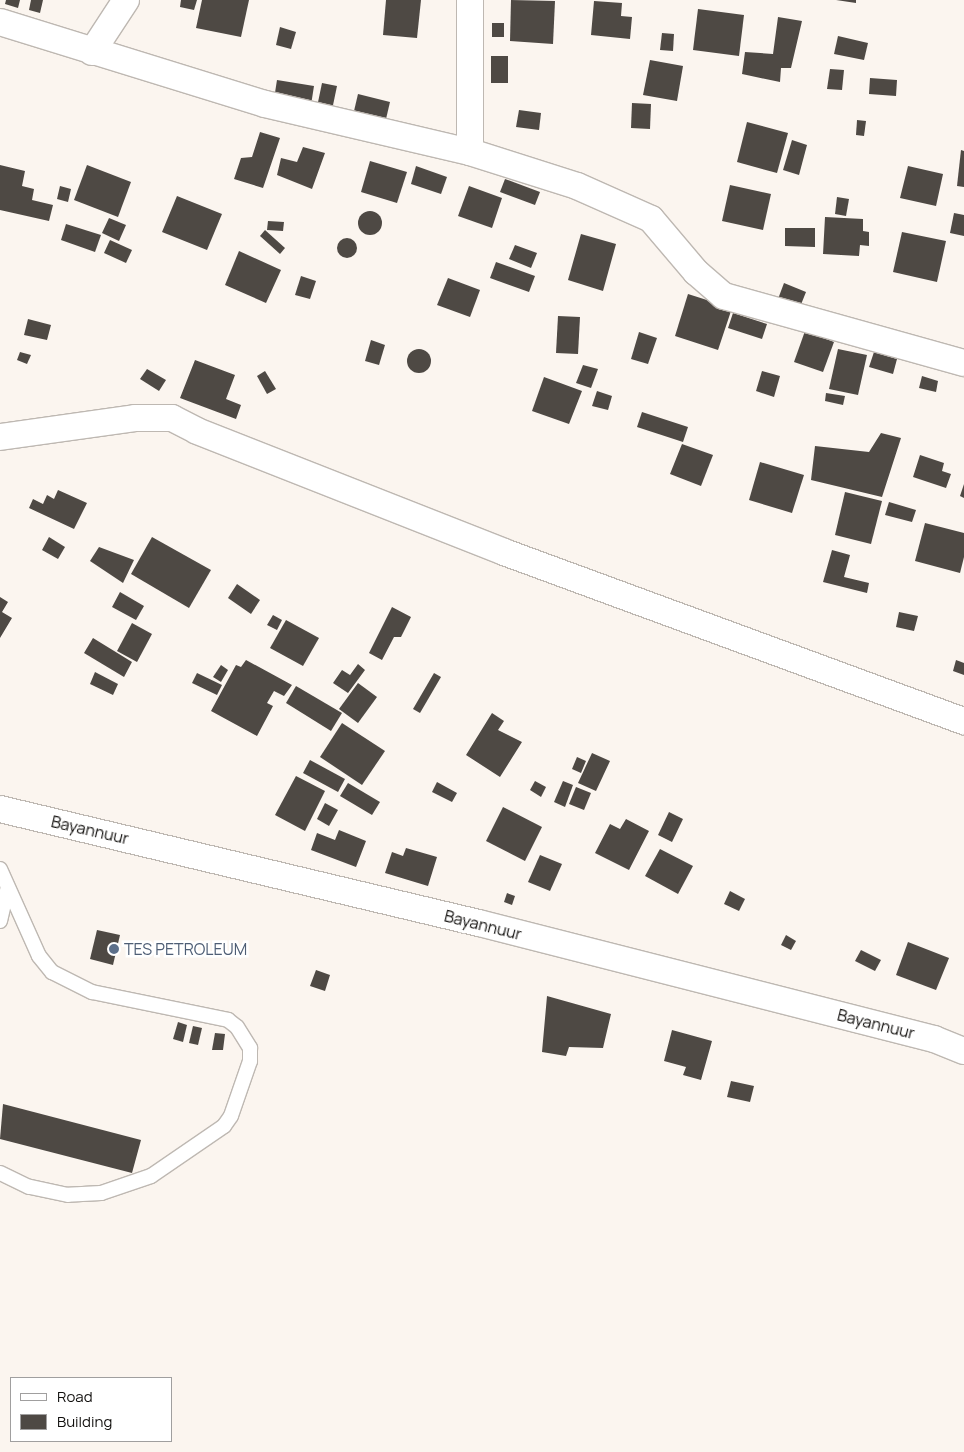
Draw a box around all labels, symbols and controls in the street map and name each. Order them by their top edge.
street label: Bayannuur [49,812,131,848]
street label: Bayannuur [442,906,524,944]
place label: TES PETROLEUM [124,939,247,959]
marker: TES PETROLEUM [108,943,120,955]
street label: Bayannuur [835,1005,917,1043]
legend [10,1377,172,1442]
text: Road [57,1386,93,1407]
text: Building [57,1411,112,1432]

